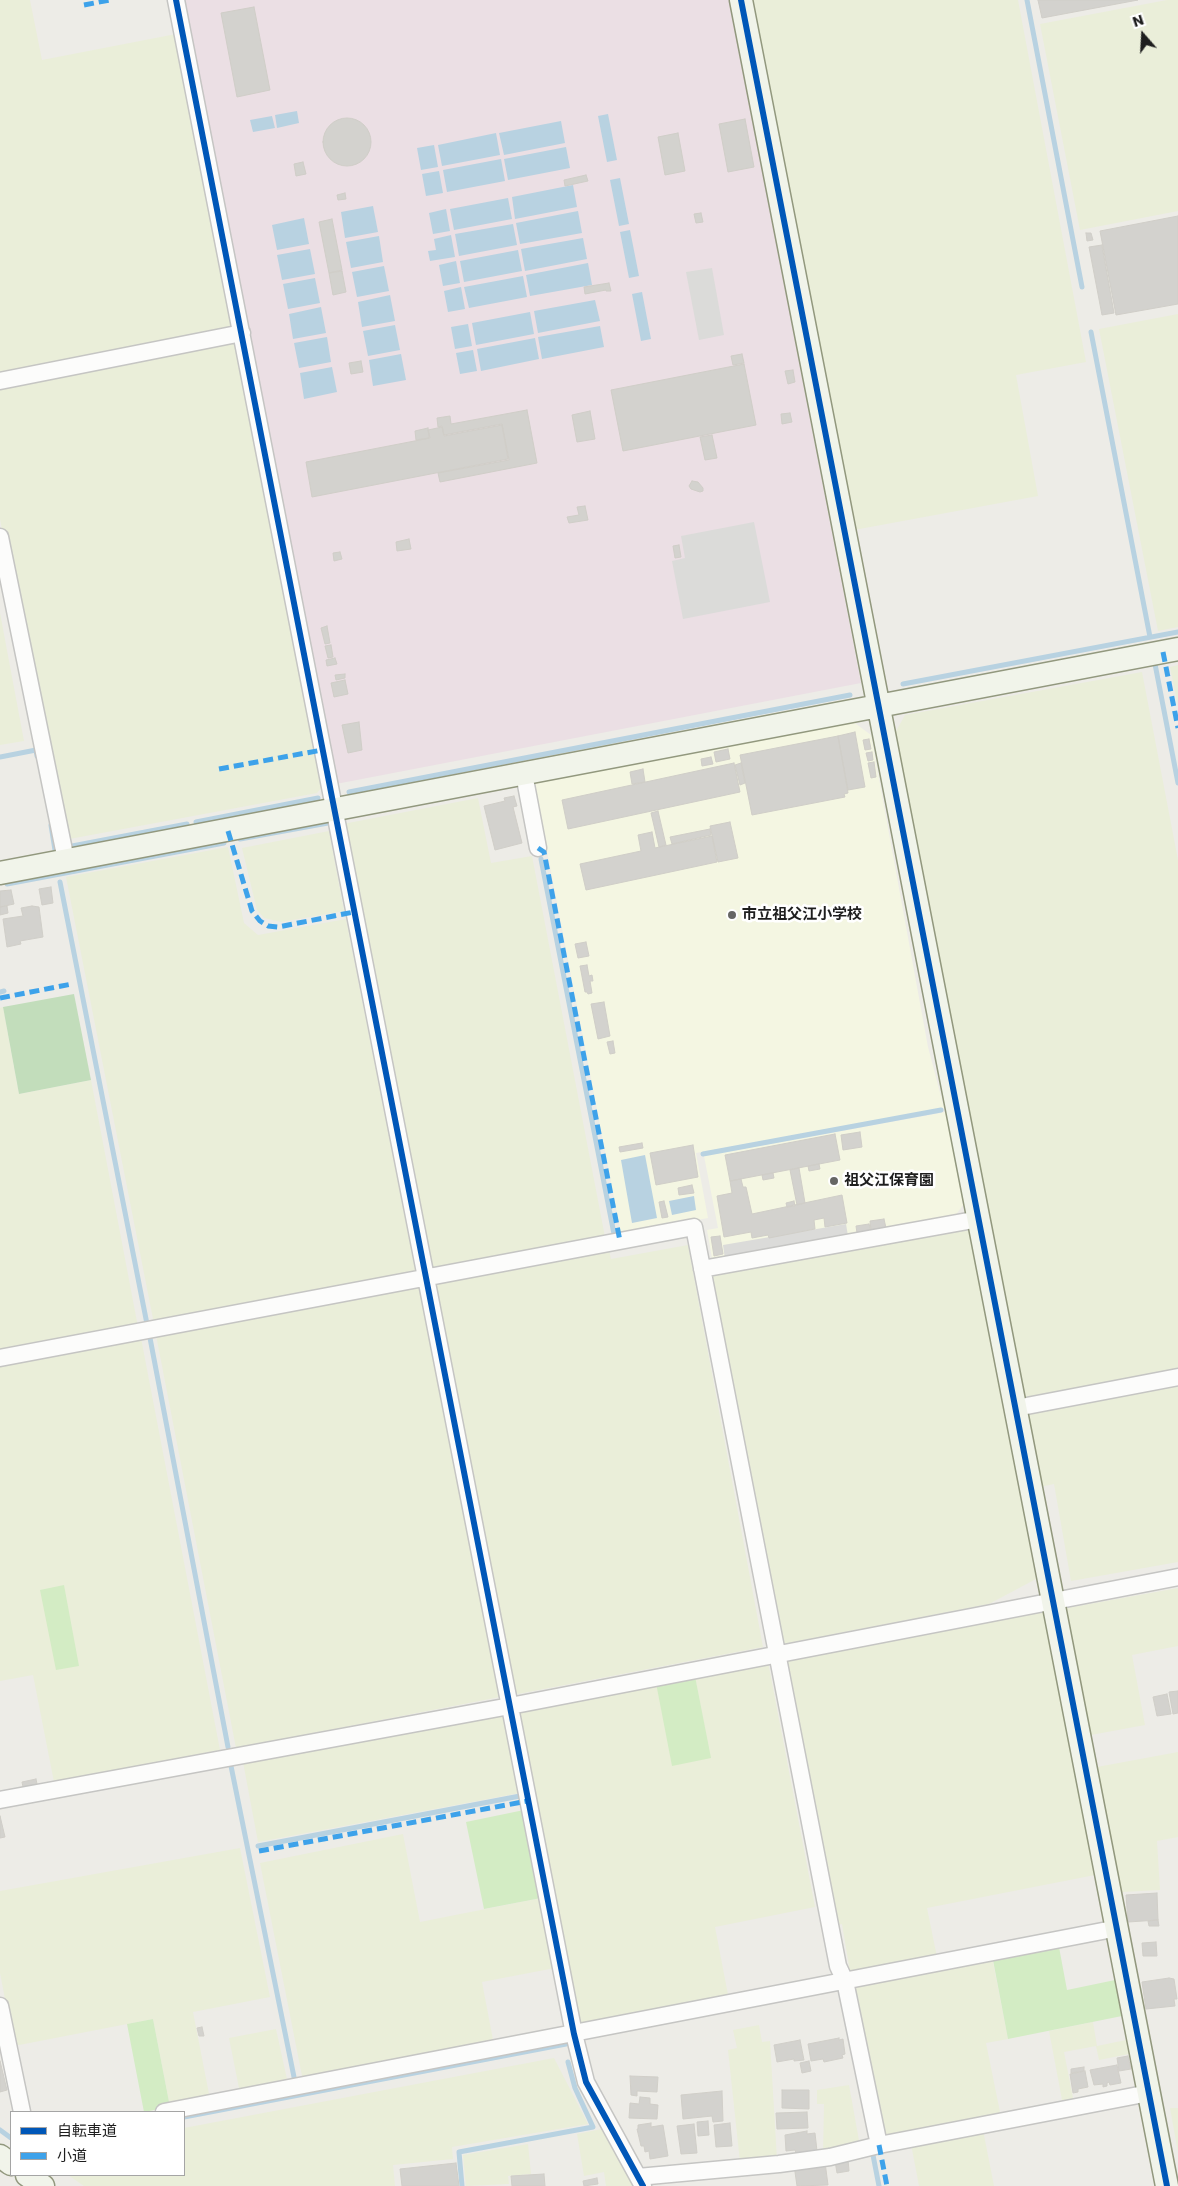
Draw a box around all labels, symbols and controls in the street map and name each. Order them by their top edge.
north arrow [1118,10,1168,60]
text: N [1130,10,1146,32]
place label: 市立祖父江小学校 [742,906,862,924]
marker: 市立祖父江小学校 [726,909,738,921]
place label: 祖父江保育園 [844,1172,934,1190]
marker: 祖父江保育園 [828,1175,840,1187]
legend [10,2111,185,2176]
text: 自転車道 [57,2120,117,2141]
text: 小道 [57,2145,87,2166]

